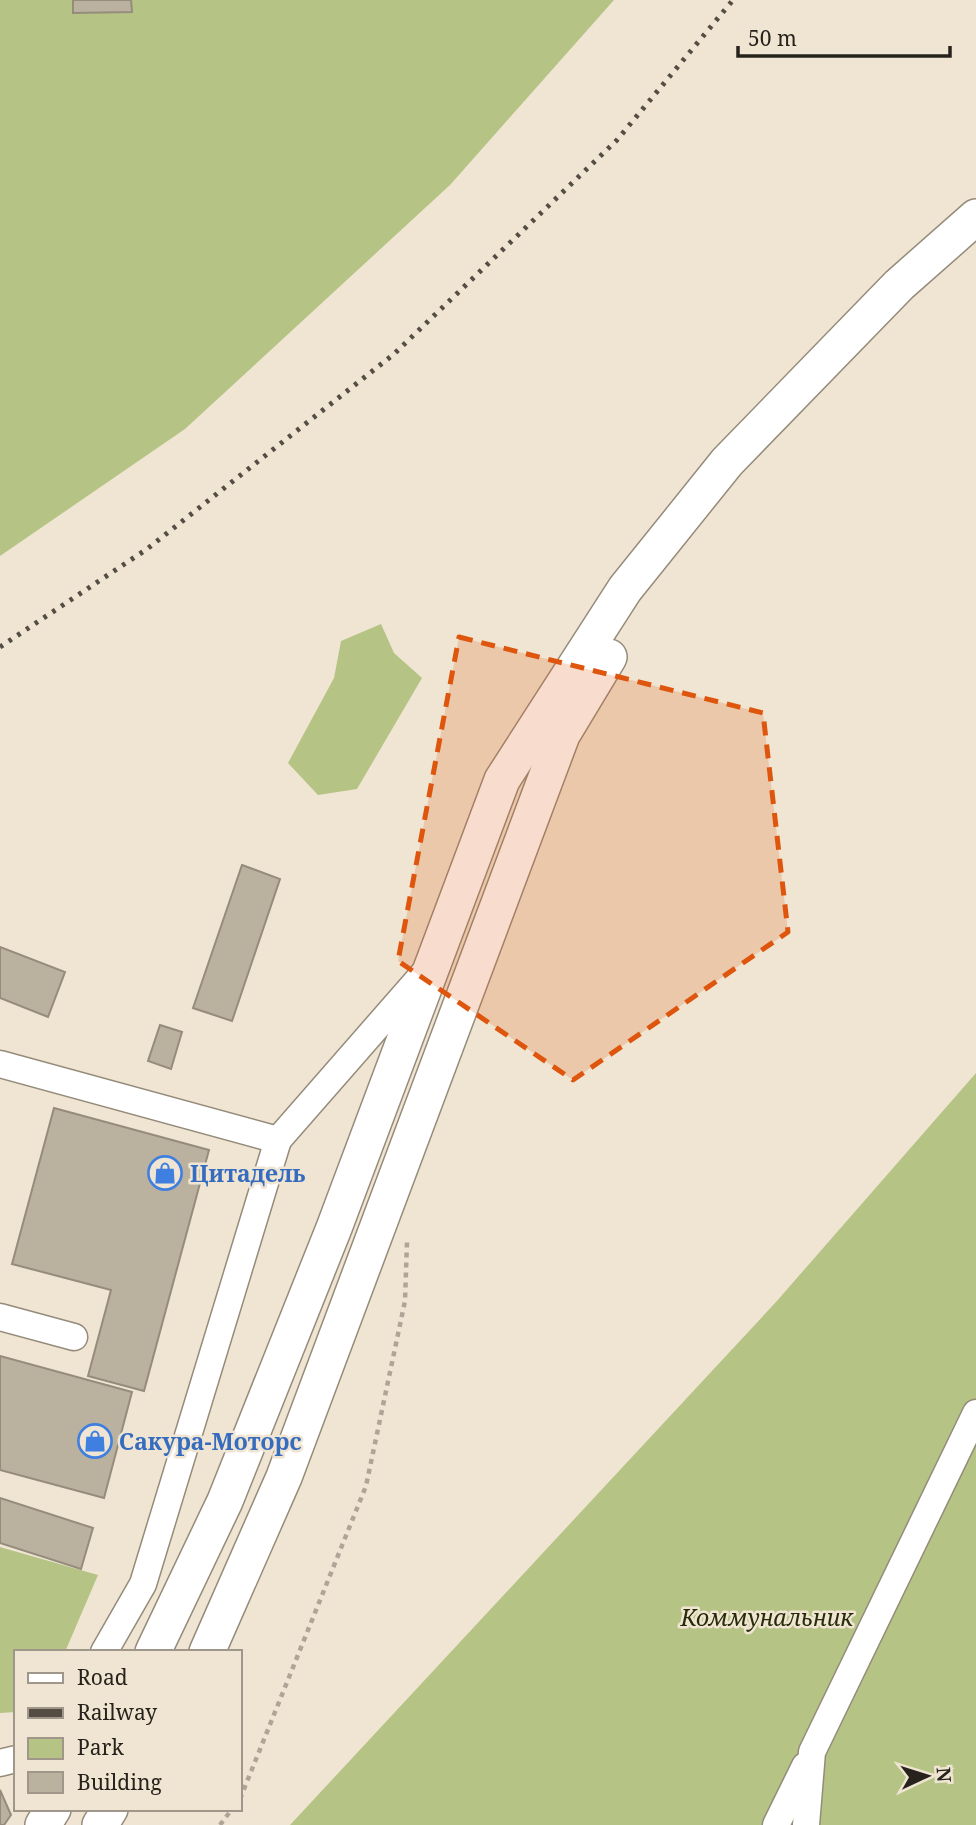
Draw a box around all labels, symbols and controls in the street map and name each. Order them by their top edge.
scale bar [738,14,950,58]
text: 50 m [748,24,797,52]
shop icon: Цитадель [146,1154,184,1192]
place label: Цитадель [190,1157,305,1189]
shop icon: Сакура-Моторс [76,1422,114,1460]
place label: Сакура-Моторс [119,1425,301,1457]
park label: Коммунальник [679,1601,854,1633]
legend [14,1650,242,1811]
text: Road [77,1663,128,1691]
text: Railway [77,1698,157,1726]
text: Park [77,1733,124,1761]
north arrow [892,1741,962,1811]
text: N [930,1766,957,1783]
text: Building [77,1768,162,1796]

